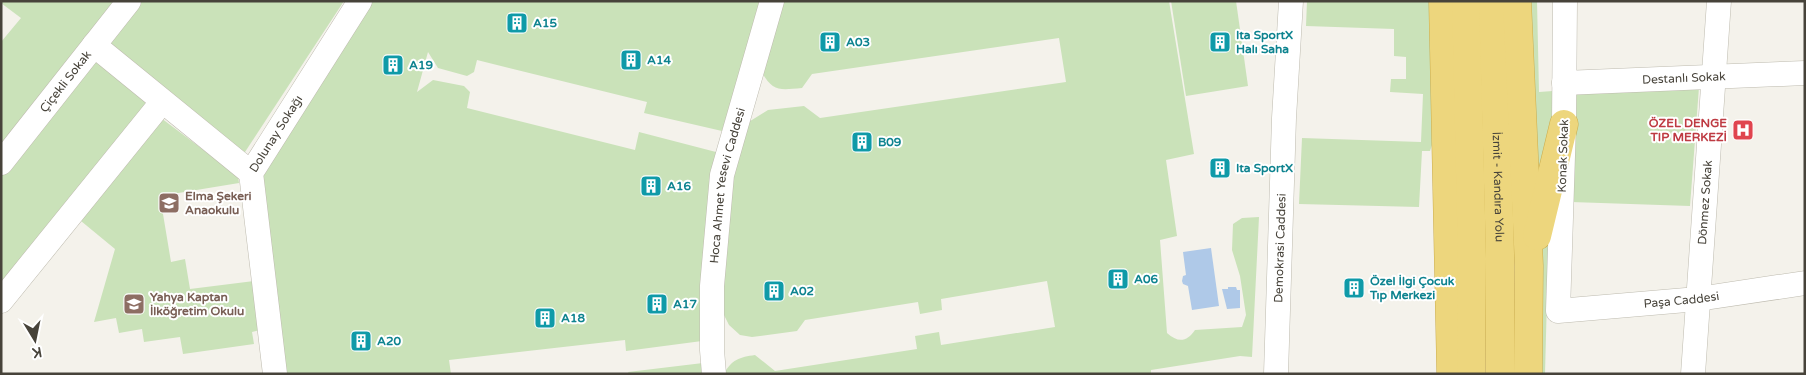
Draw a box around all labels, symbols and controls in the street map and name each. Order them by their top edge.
building icon: A15 [505,11,529,35]
place label: A15 [533,16,557,30]
place label: Ita SportX Halı Saha [1236,28,1293,56]
building icon: A03 [818,30,842,54]
building icon: Ita SportX Halı Saha [1208,30,1232,54]
place label: A03 [846,35,870,49]
street label: Çiçekli Sokak [37,47,94,115]
building icon: A14 [619,48,643,72]
building icon: A19 [381,53,405,77]
place label: A14 [647,53,671,67]
place label: A19 [409,58,433,72]
street label: Destanlı Sokak [1642,69,1726,87]
street label: Dolunay Sokağı [246,93,305,175]
street label: Hoca Ahmet Yesevi Caddesi [707,106,748,264]
place label: ÖZEL DENGE TIP MERKEZİ [1649,116,1727,144]
hospital icon: ÖZEL DENGE TIP MERKEZİ [1731,118,1755,142]
street label: Konak Sokak [1555,119,1571,193]
building icon: B09 [850,130,874,154]
street label: İzmit - Kandıra Yolu [1490,131,1507,242]
place label: B09 [878,135,902,149]
building icon: Ita SportX [1208,156,1232,180]
street label: Dönmez Sokak [1695,159,1715,245]
place label: Ita SportX [1236,161,1293,176]
building icon: A16 [639,174,663,198]
place label: A16 [667,179,691,193]
place label: Elma Şekeri Anaokulu [185,189,252,217]
school or university icon: Elma Şekeri Anaokulu [157,191,181,215]
street label: Demokrasi Caddesi [1271,193,1289,303]
building icon: A06 [1106,267,1130,291]
place label: A06 [1134,272,1158,286]
place label: Özel İlgi Çocuk Tıp Merkezi [1369,274,1455,303]
building icon: Özel İlgi Çocuk Tıp Merkezi [1342,276,1366,300]
building icon: A02 [762,279,786,303]
place label: A02 [790,284,814,298]
street label: Paşa Caddesi [1643,289,1720,311]
place label: Yahya Kaptan İlköğretim Okulu [150,290,244,319]
school or university icon: Yahya Kaptan İlköğretim Okulu [122,292,146,316]
building icon: A17 [645,292,669,316]
place label: A17 [673,297,697,311]
building icon: A18 [533,306,557,330]
place label: A18 [561,311,585,325]
north arrow [10,315,60,365]
building icon: A20 [349,329,373,353]
place label: A20 [377,334,401,348]
text: K [30,343,43,362]

